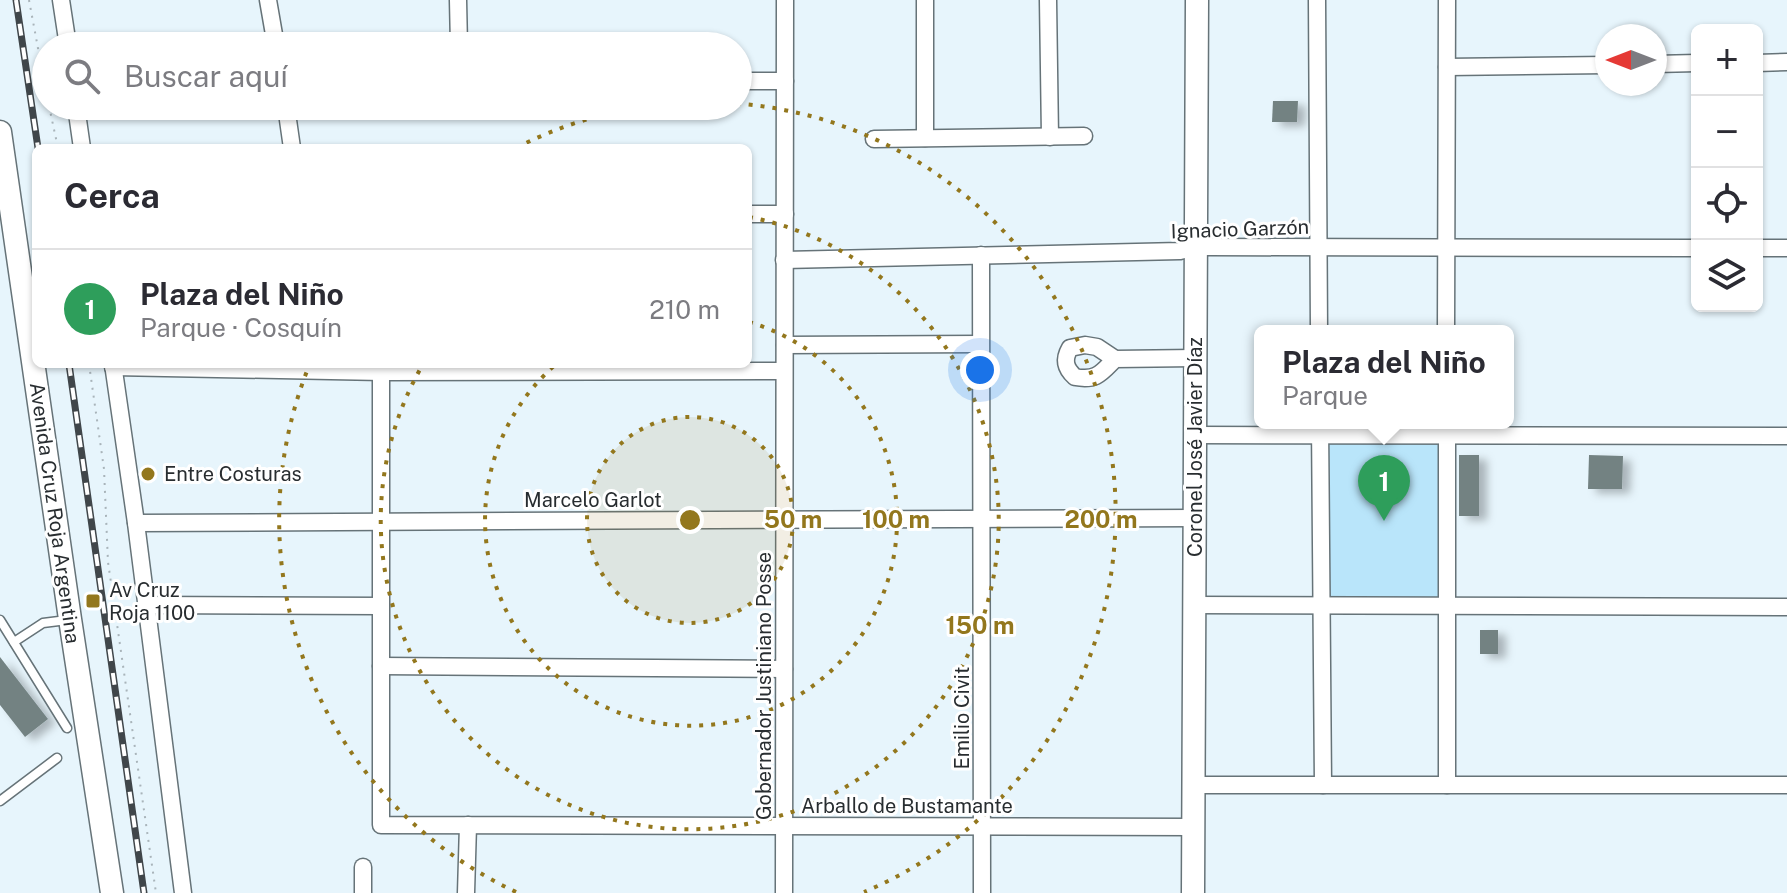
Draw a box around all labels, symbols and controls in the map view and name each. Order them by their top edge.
north arrow [1595,24,1667,96]
map controls [1691,24,1763,312]
button: + [1691,24,1763,96]
search box [32,32,752,120]
icon: search [60,54,104,98]
text: Buscar aquí [124,58,288,94]
button: − [1691,96,1763,168]
button: locate [1691,168,1763,240]
text: Cerca [64,176,160,216]
street label: Ignacio Garzón [1170,215,1310,243]
button: layers [1691,240,1763,312]
text: Plaza del Niño [140,276,344,312]
text: 1 [84,294,96,325]
text: 210 m [649,294,720,325]
text: Parque · Cosquín [140,312,342,343]
popup [1254,325,1514,429]
street label: Coronel José Javier Díaz [1183,337,1207,557]
text: Plaza del Niño [1282,344,1486,380]
your location [960,350,1000,390]
text: Parque [1282,380,1368,411]
street label: Avenida Cruz Roja Argentina [25,381,85,645]
pin: 1 [1358,455,1410,521]
place label: Entre Costuras [164,462,302,486]
marker: Entre Costuras [139,465,157,483]
street label: Marcelo Garlot [524,488,662,512]
text: 50 m [764,505,822,533]
text: 100 m [862,505,930,533]
text: 200 m [1064,505,1138,533]
centre of rings [676,506,704,534]
street label: Gobernador Justiniano Posse [752,552,776,820]
place label: Av Cruz Roja 1100 [109,578,195,625]
marker: Av Cruz Roja 1100 [84,592,102,610]
text: 150 m [946,611,1014,639]
street label: Emilio Civit [950,666,974,770]
street label: Arballo de Bustamante [801,794,1013,818]

